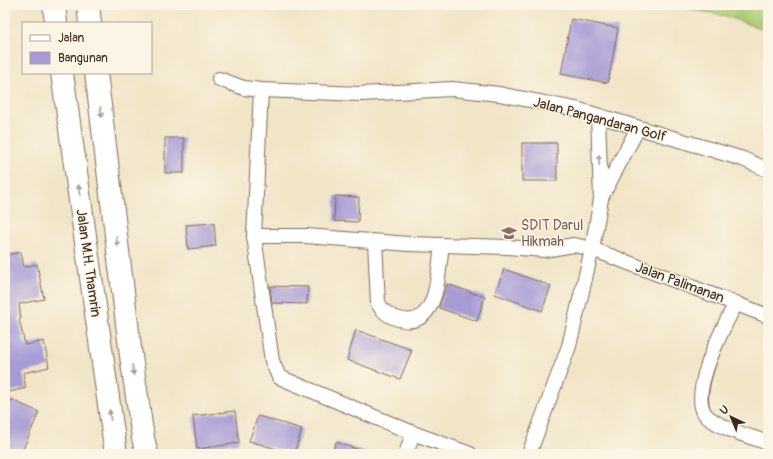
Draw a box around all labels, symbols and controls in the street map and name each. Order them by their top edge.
legend [22,22,152,74]
text: Jalan [58,31,84,46]
text: Bangunan [58,51,108,66]
street label: Jalan Pangandaran Golf [531,94,669,146]
one-way arrow [98,106,104,118]
one-way arrow [596,153,602,166]
one-way arrow [76,184,82,196]
street label: Jalan M.H. Thamrin [73,208,105,318]
place label: SDIT Darul Hikmah [521,217,583,250]
school or university icon: SDIT Darul Hikmah [500,224,518,242]
one-way arrow [114,235,120,247]
street label: Jalan Palimanan [633,259,727,306]
one-way arrow [130,364,136,376]
north arrow [711,397,751,437]
text: U [717,403,732,417]
one-way arrow [107,409,114,421]

